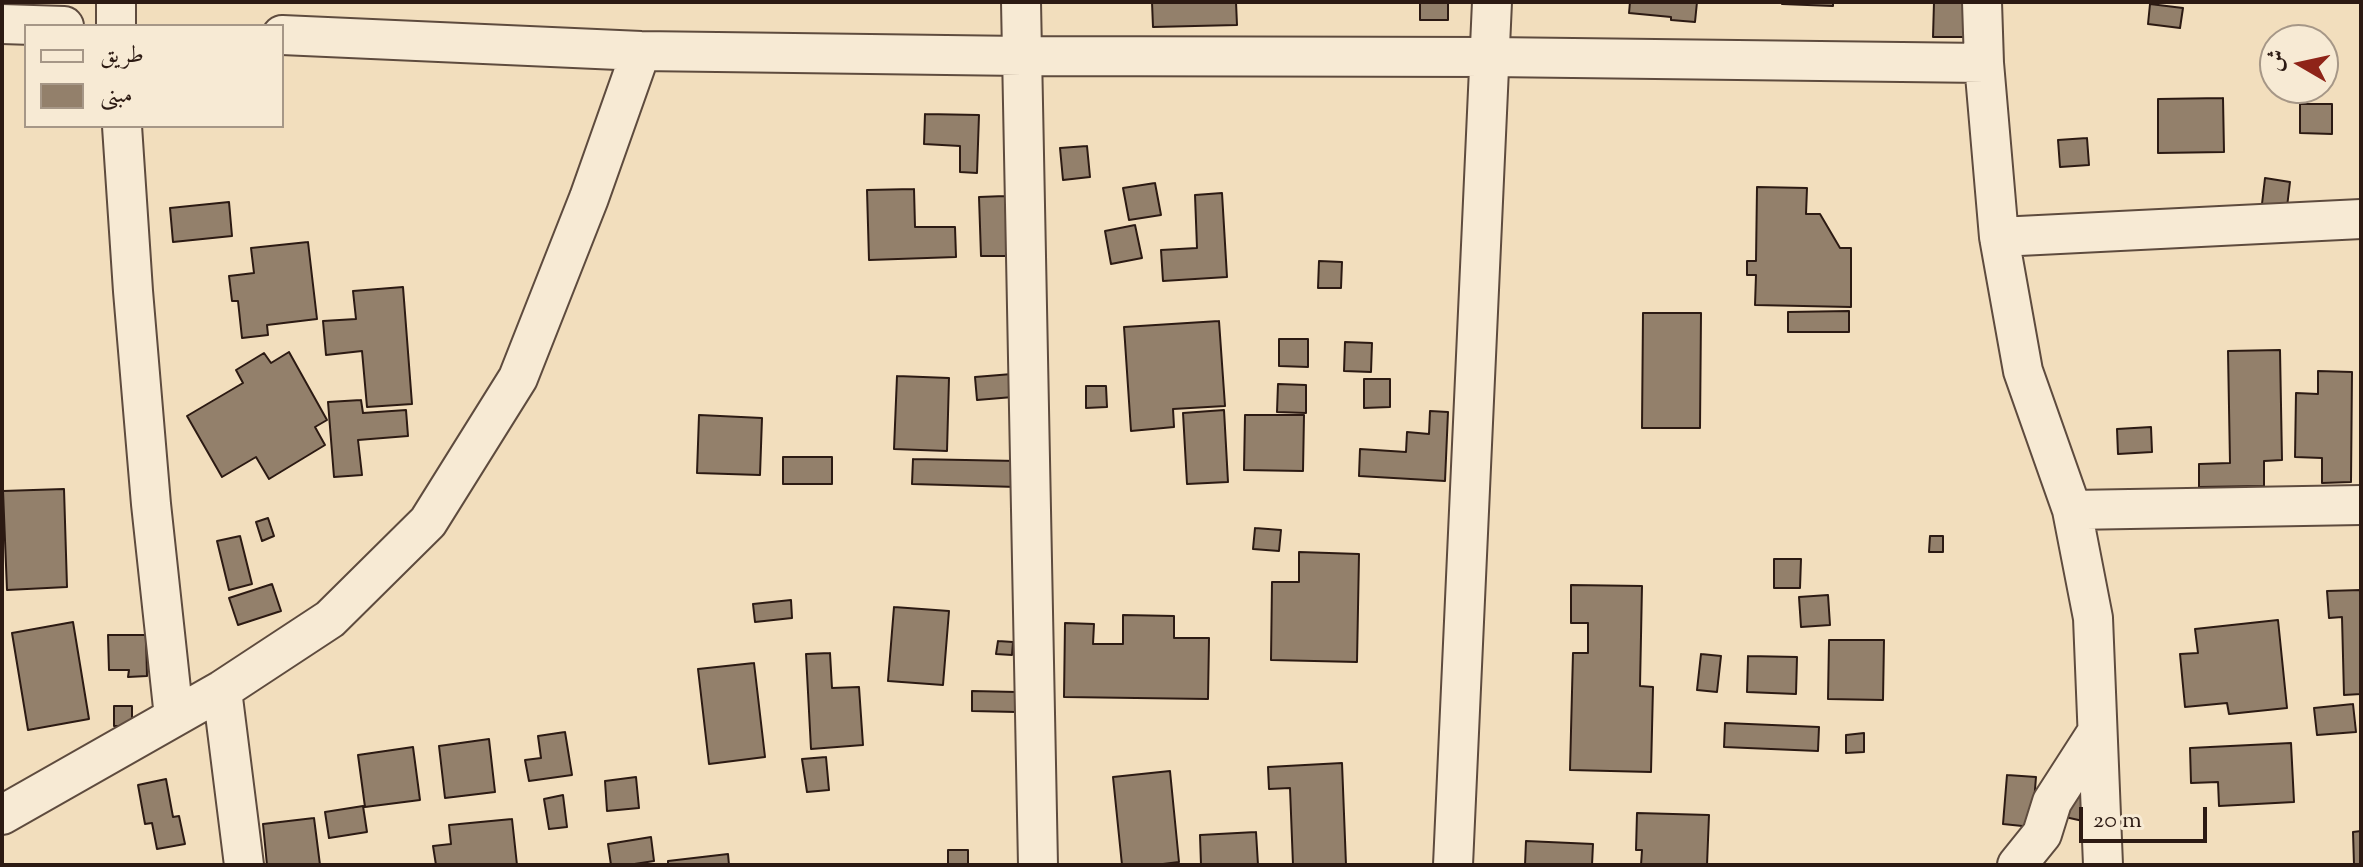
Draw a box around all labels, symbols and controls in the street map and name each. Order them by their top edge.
legend [24,24,284,128]
north arrow [2259,24,2339,104]
text: طريق [100,39,144,73]
text: ش [2260,47,2295,74]
text: مبنى [100,79,133,113]
scale bar [2083,791,2211,841]
text: 20 m [2093,804,2142,838]

